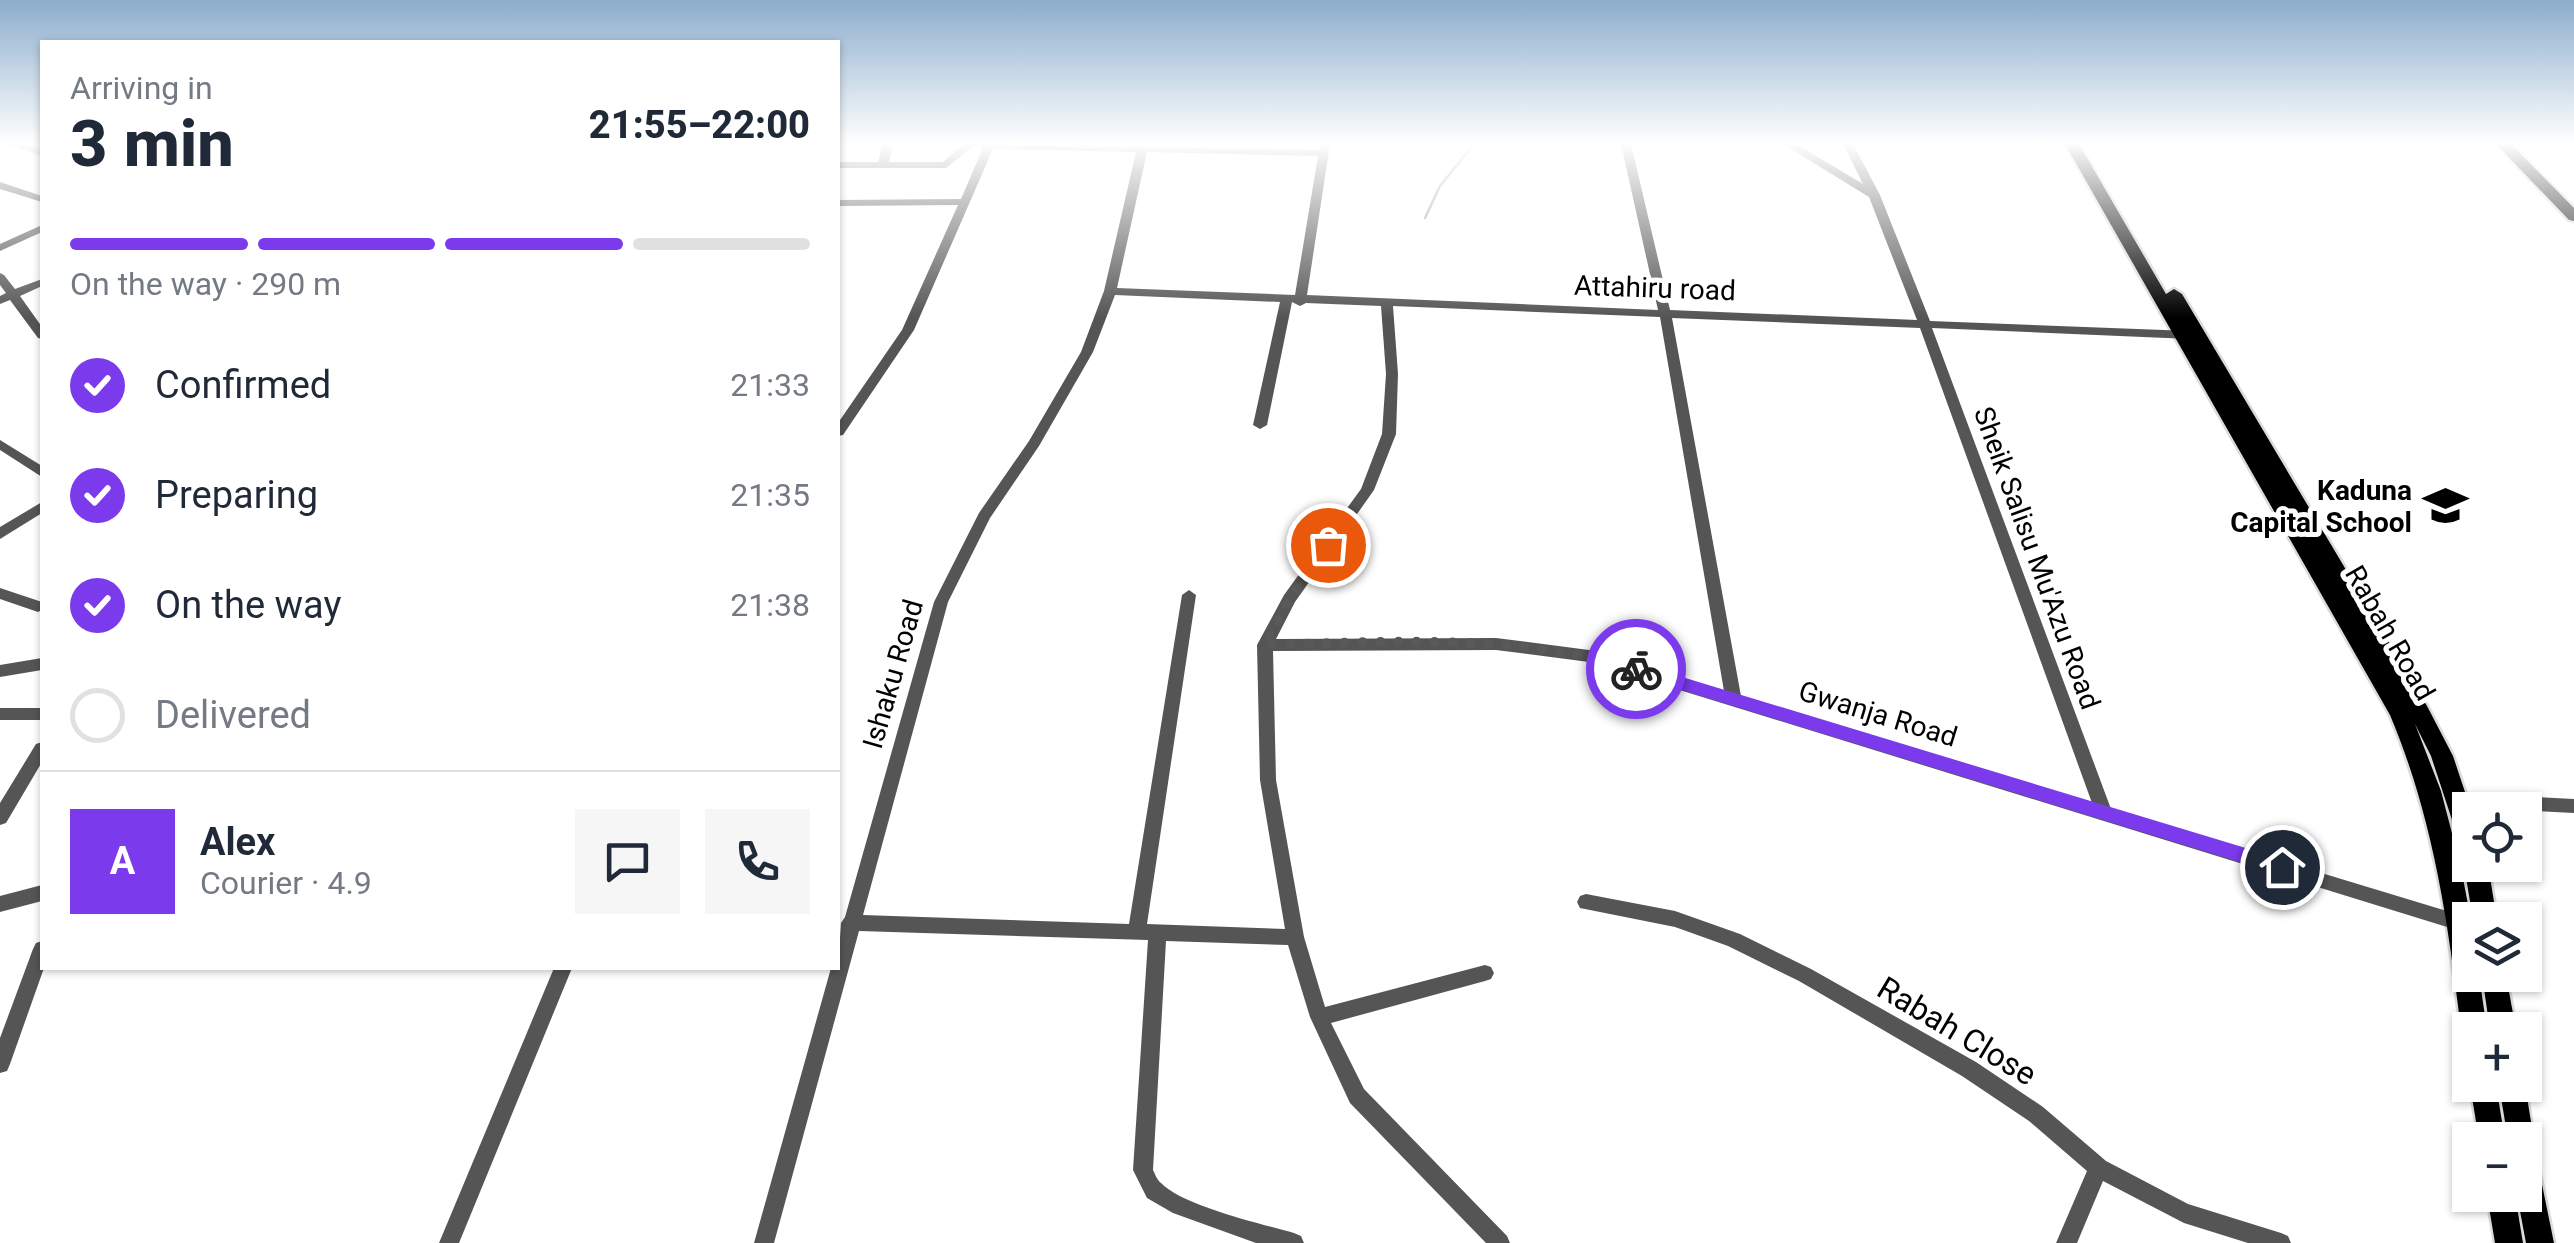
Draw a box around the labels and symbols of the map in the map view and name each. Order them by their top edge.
street label: Attahiru road [1574,269,1736,307]
street label: Sheik Salisu Mu'Azu Road [1967,402,2107,714]
place label: Kaduna Capital School [2230,474,2412,539]
school or university icon: Kaduna Capital School [2421,482,2469,530]
pin [1286,503,1371,588]
street label: Rabah Road [2338,560,2442,706]
street label: Ishaku Road [856,596,930,752]
courier [1586,619,1686,719]
street label: Gwanja Road [1795,674,1961,754]
pin [2240,825,2325,910]
street label: Rabah Close [1871,969,2043,1093]

